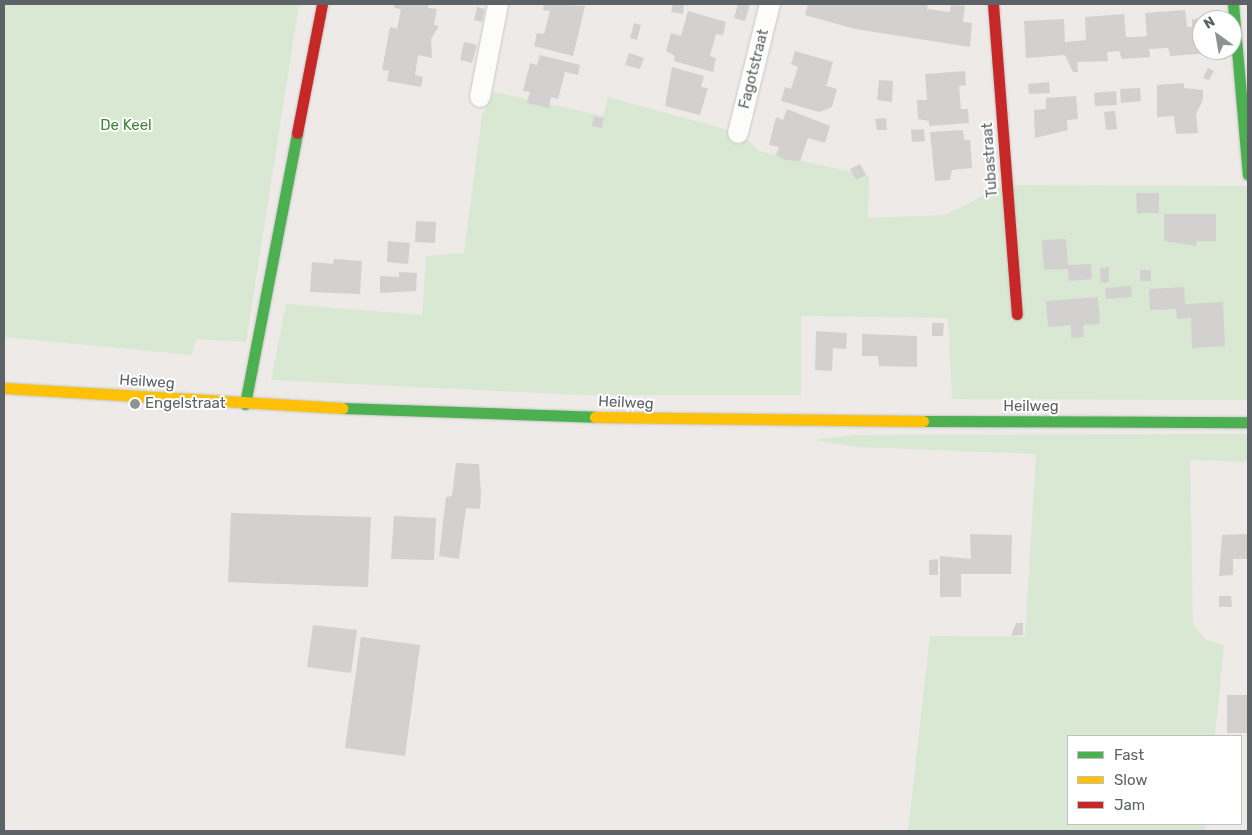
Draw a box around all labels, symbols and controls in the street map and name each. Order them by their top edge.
north arrow [1192,10,1242,60]
text: N [1201,13,1218,33]
street label: Fagotstraat [735,27,773,111]
park label: De Keel [100,117,152,135]
street label: Tubastraat [978,122,1002,198]
street label: Heilweg [119,371,175,393]
street label: Heilweg [598,393,654,413]
place label: Engelstraat [145,395,226,413]
marker: Engelstraat [129,398,141,410]
street label: Heilweg [1003,398,1059,416]
legend [1067,735,1242,825]
text: Fast [1114,746,1144,764]
text: Slow [1114,771,1147,789]
text: Jam [1114,796,1145,814]

